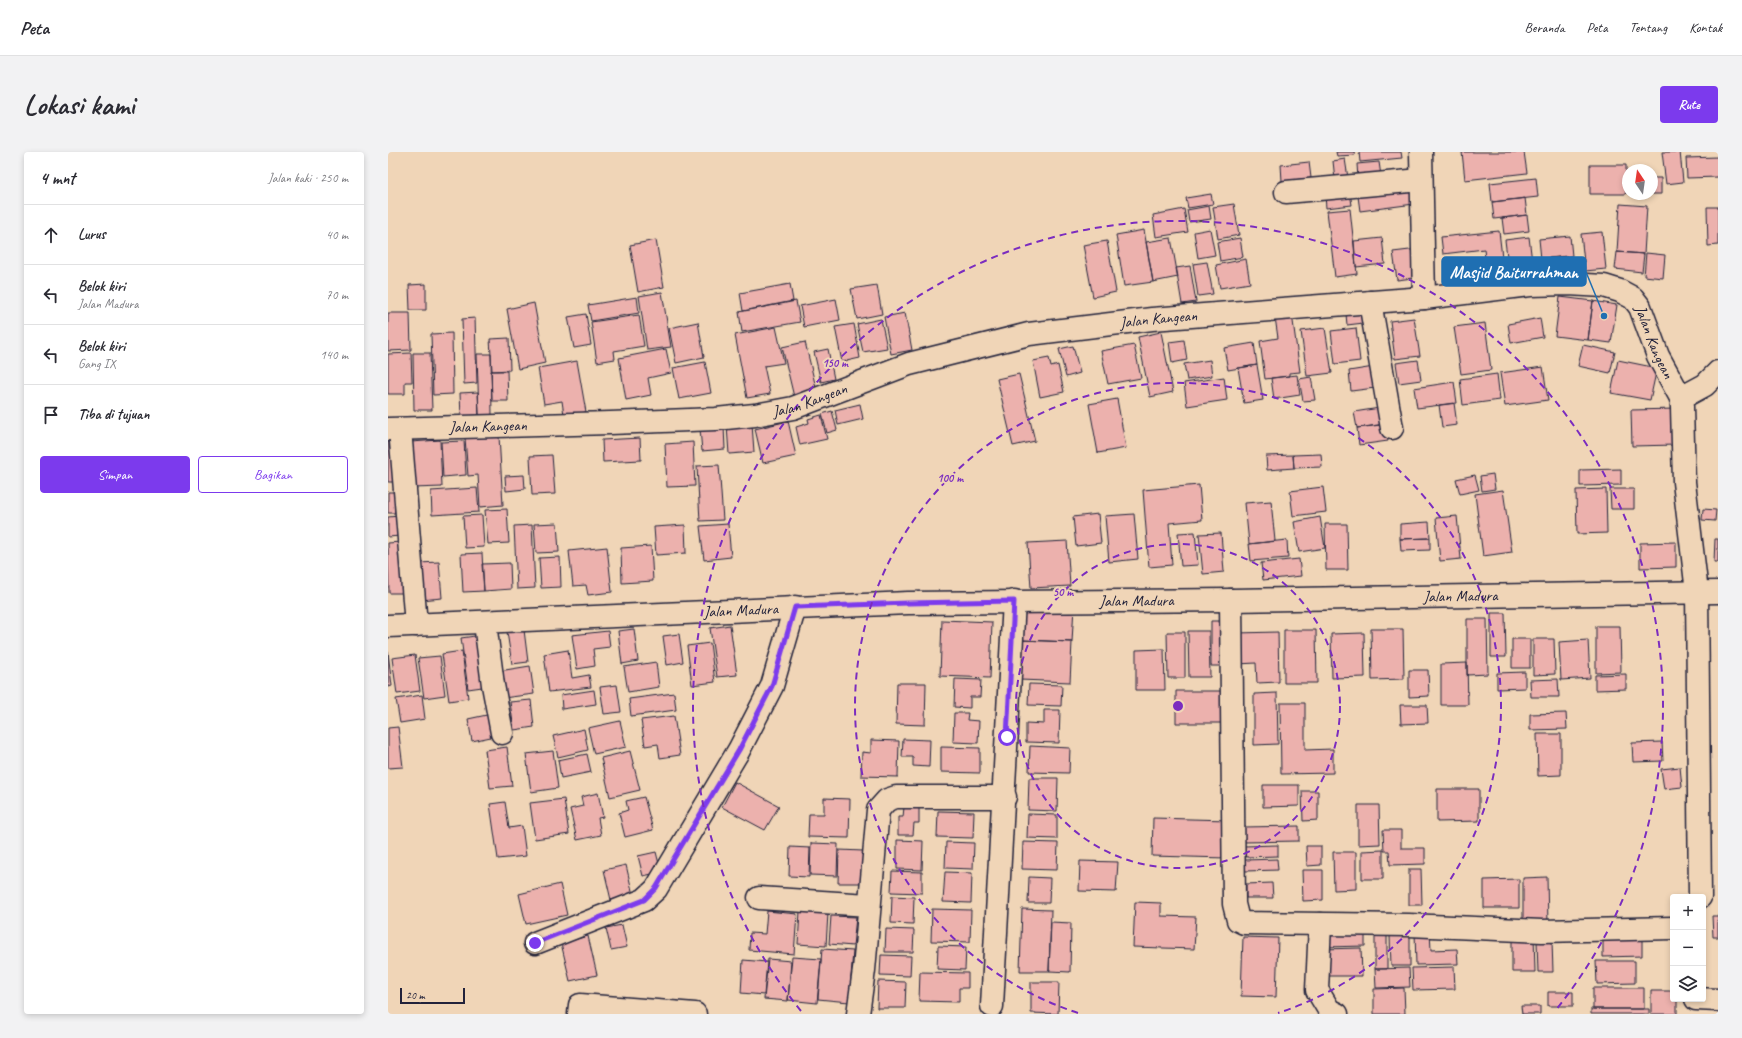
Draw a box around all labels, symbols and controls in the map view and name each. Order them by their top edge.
text: Peta [20,16,49,40]
text: Beranda [1525,19,1565,36]
text: Peta [1587,19,1608,36]
text: Tentang [1630,19,1667,36]
text: Kontak [1689,19,1722,36]
button: Rute [1660,86,1718,123]
text: Lokasi kami [24,87,134,122]
north arrow [1622,164,1658,200]
text: 4 mnt [40,168,75,189]
text: Jalan kaki · 250 m [268,170,348,186]
icon: ahead [40,224,62,246]
text: Lurus [78,225,106,244]
text: 40 m [326,227,348,243]
callout: Masjid Baiturrahman [1442,257,1586,286]
text: Masjid Baiturrahman [1450,262,1579,283]
text: Belok kiri [78,277,125,296]
icon: left [40,284,62,306]
text: 70 m [326,287,348,303]
text: Jalan Madura [78,296,138,312]
street label: Jalan Kangean [1630,302,1679,383]
street label: Jalan Kangean [1118,305,1199,333]
text: Belok kiri [78,337,125,356]
icon: left [40,344,62,366]
text: 140 m [320,347,348,363]
text: 150 m [822,355,849,371]
text: Gang IX [78,356,116,372]
street label: Jalan Kangean [770,378,850,422]
icon: arrive [40,404,62,426]
text: Tiba di tujuan [78,405,149,424]
street label: Jalan Kangean [448,415,528,437]
button: Simpan [40,456,190,493]
button: Bagikan [198,456,348,493]
text: 100 m [937,470,964,486]
text: 50 m [1053,584,1074,600]
street label: Jalan Madura [1422,586,1499,607]
street label: Jalan Madura [1098,591,1175,611]
street label: Jalan Madura [702,599,780,622]
centre of rings [1171,699,1185,713]
route start [998,728,1016,746]
map controls [1670,894,1706,1002]
button: + [1670,894,1706,930]
button: − [1670,930,1706,966]
route end [526,934,544,952]
button: layers [1670,966,1706,1002]
scale bar [400,986,465,1005]
text: 20 m [406,988,425,1002]

